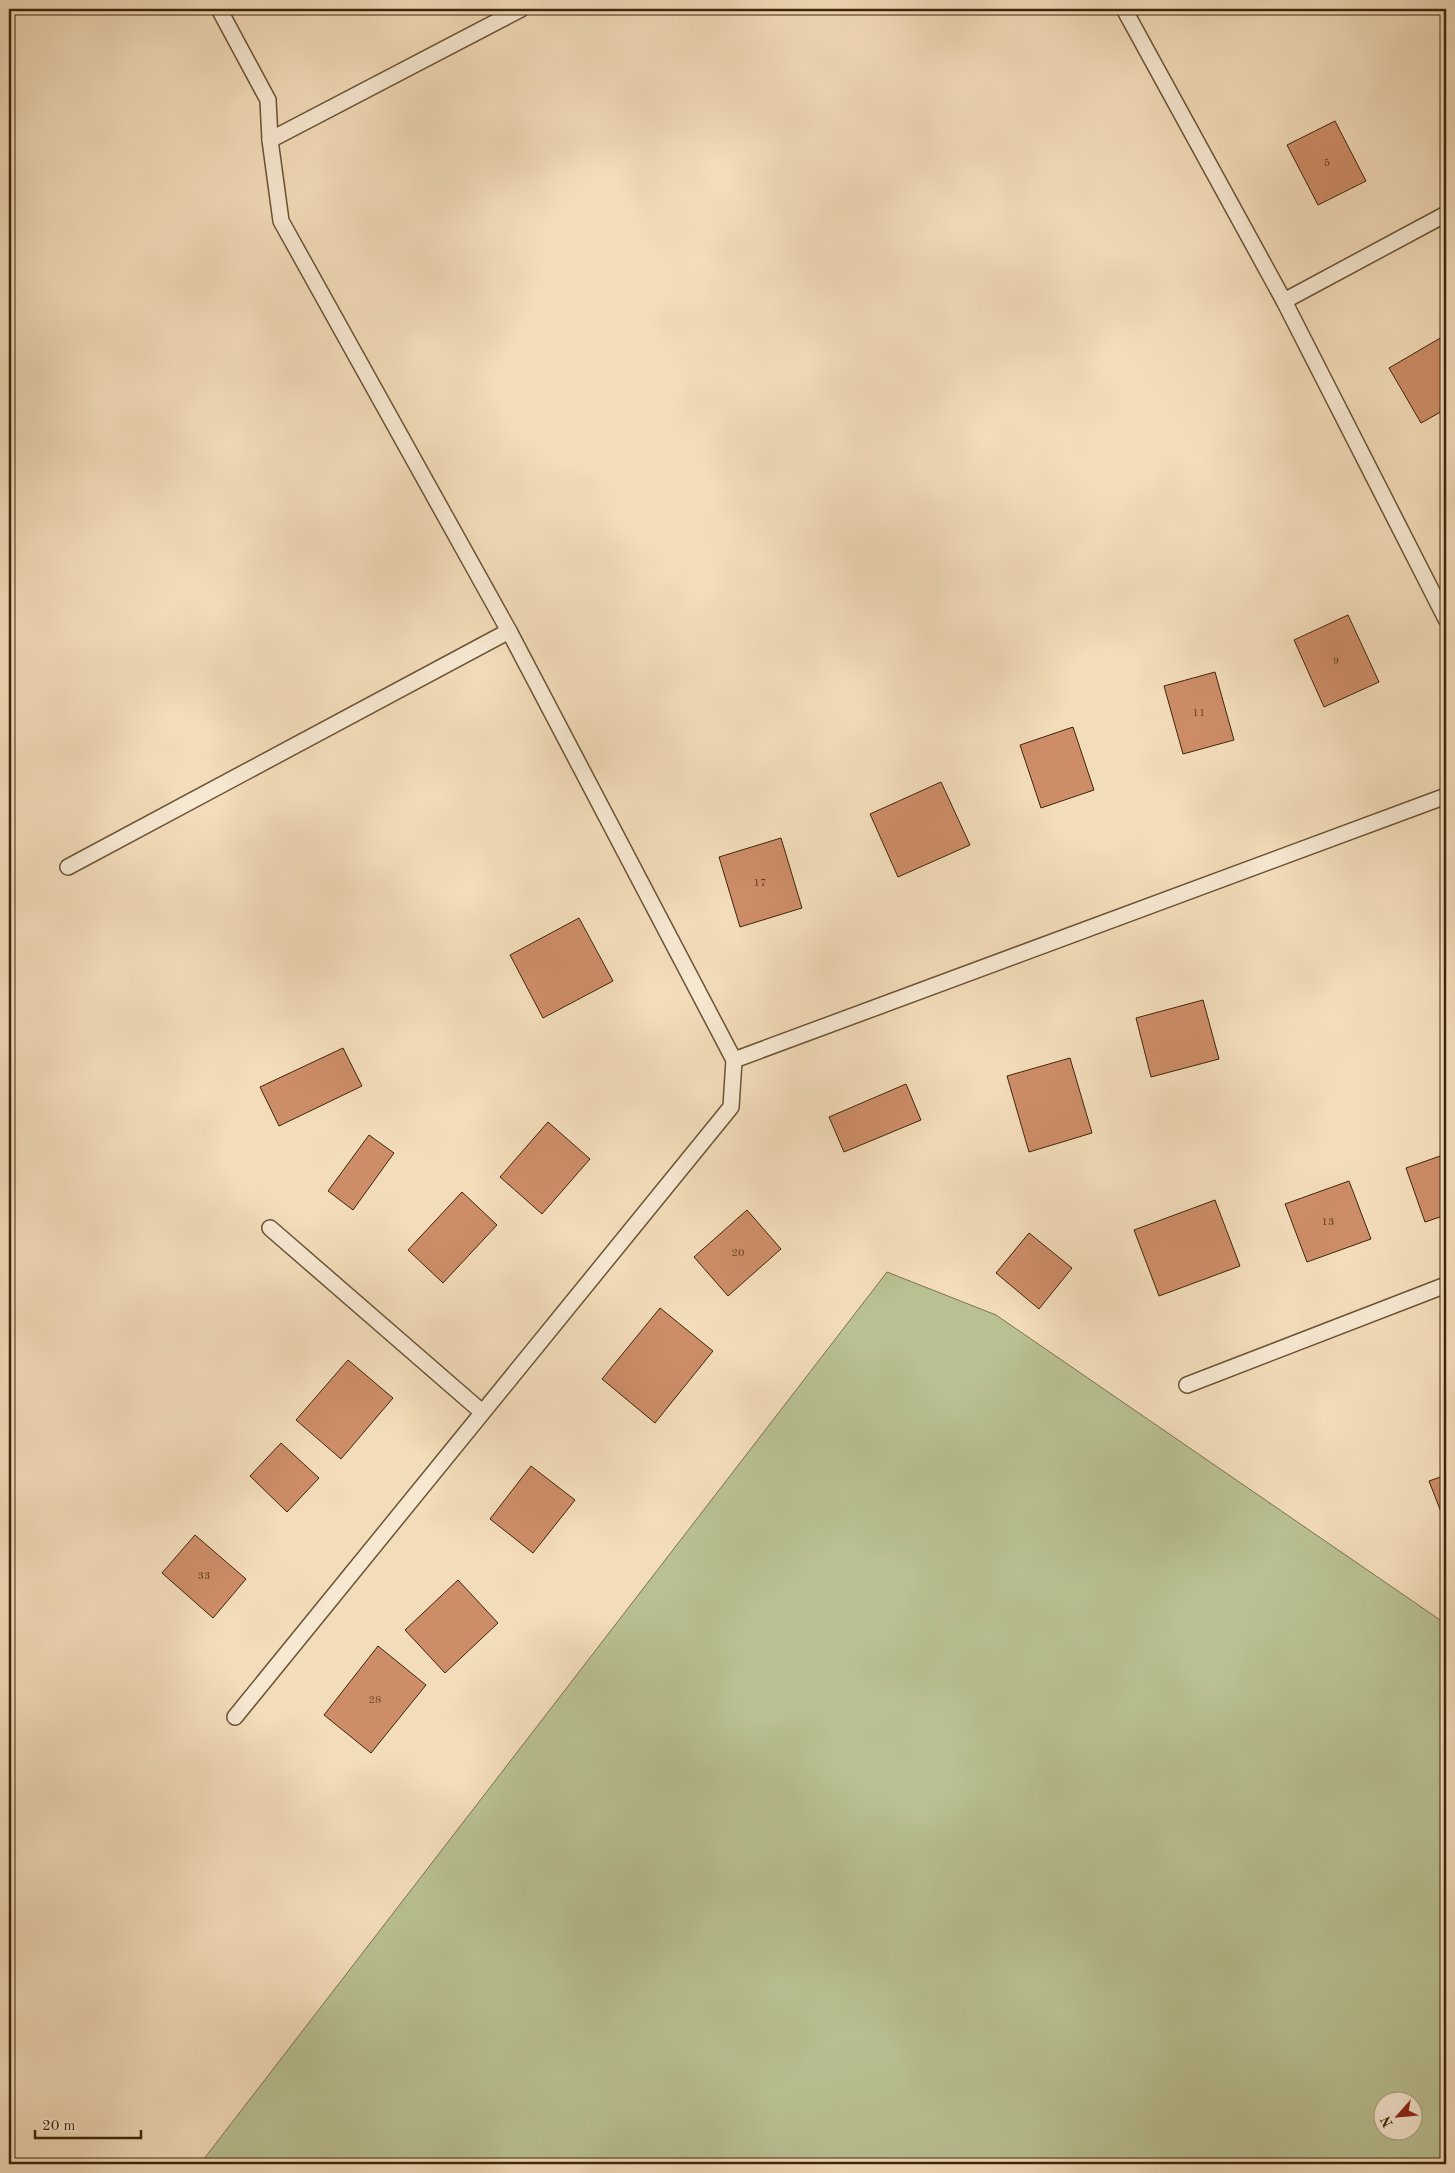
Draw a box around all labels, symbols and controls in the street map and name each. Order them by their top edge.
house number: 5 [1324,158,1330,169]
house number: 9 [1333,656,1339,667]
house number: 11 [1193,708,1205,719]
house number: 17 [754,878,766,889]
house number: 13 [1322,1217,1334,1228]
house number: 20 [732,1248,744,1259]
house number: 33 [198,1571,210,1582]
house number: 28 [369,1695,381,1706]
north arrow [1372,2090,1422,2140]
scale bar [35,2108,141,2140]
text: N [1379,2113,1396,2129]
text: 20 m [42,2119,76,2134]

